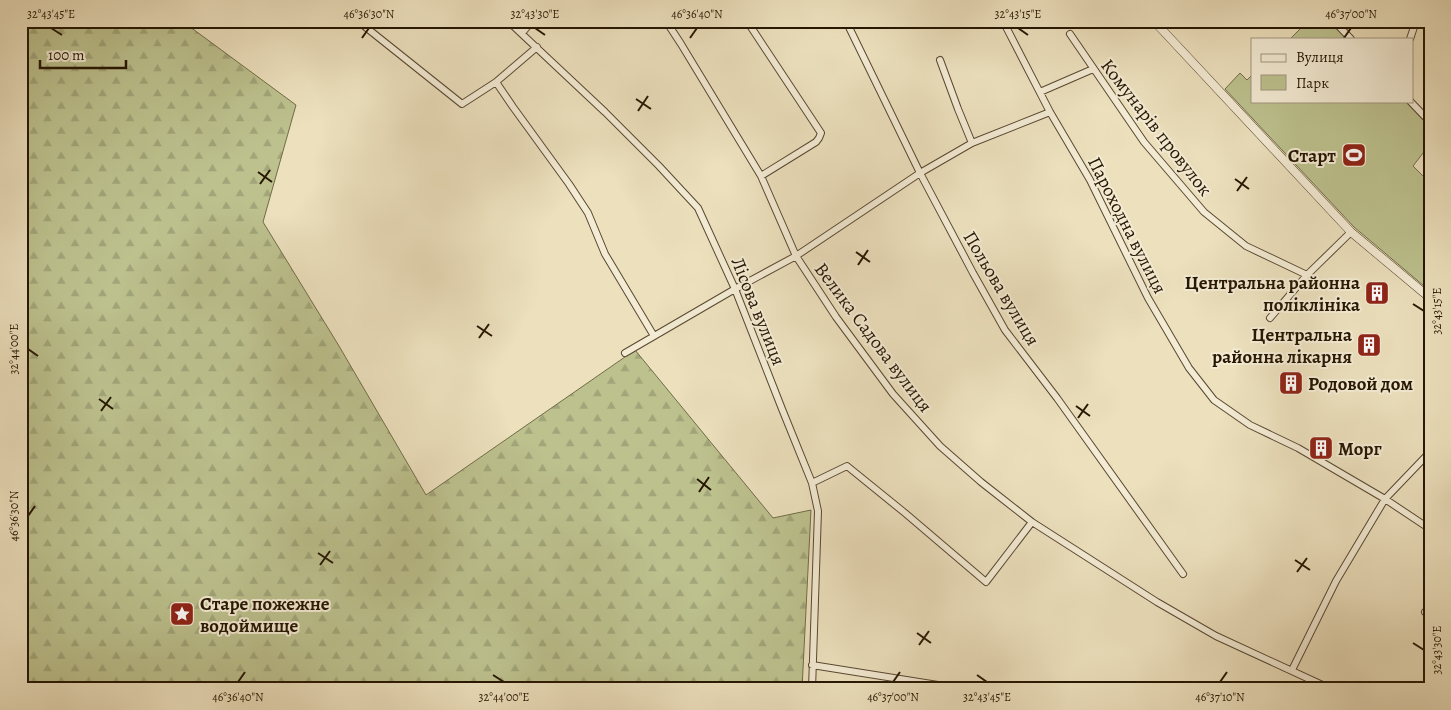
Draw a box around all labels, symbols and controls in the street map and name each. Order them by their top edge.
text: 32°43'45"E [27,6,75,22]
text: 46°36'30"N [344,6,395,22]
text: 32°43'30"E [511,6,559,22]
text: 46°36'40"N [671,6,723,22]
text: 32°43'15"E [995,6,1041,22]
text: 46°37'00"N [1325,6,1377,22]
scale bar [40,38,126,70]
legend [1251,38,1414,102]
text: 100 m [48,45,85,65]
text: Вулиця [1296,47,1343,67]
street label: Комунарів провулок [1094,54,1218,202]
text: Парк [1296,73,1329,93]
sports icon: Старт [1341,142,1367,168]
place label: Старт [1288,143,1336,169]
street label: Пароходна вулиця [1081,152,1173,298]
street label: Польова вулиця [957,226,1046,351]
street label: Лісова вулиця [725,253,792,369]
street label: Велика Садова вулиця [808,257,938,418]
place label: Центральна районна поліклініка [1185,270,1361,318]
building icon: Центральна районна поліклініка [1364,280,1390,306]
text: 32°43'15"E [1429,288,1445,334]
place label: Центральна районна лікарня [1212,322,1353,370]
text: 32°44'00"E [6,324,22,374]
building icon: Центральна районна лікарня [1356,332,1382,358]
building icon: Родовой дом [1278,370,1304,396]
place label: Родовой дом [1308,371,1413,397]
building icon: Морг [1308,435,1334,461]
place label: Морг [1338,436,1382,462]
text: 46°36'30"N [6,490,22,541]
place label: Старе пожежне водоймище [200,591,330,639]
place icon: Старе пожежне водоймище [169,601,195,627]
text: 32°43'30"E [1429,626,1445,674]
text: 46°36'40"N [212,689,264,705]
text: 32°44'00"E [479,689,529,705]
text: 46°37'00"N [867,689,919,705]
text: 32°43'45"E [963,689,1011,705]
text: 46°37'10"N [1195,689,1245,705]

